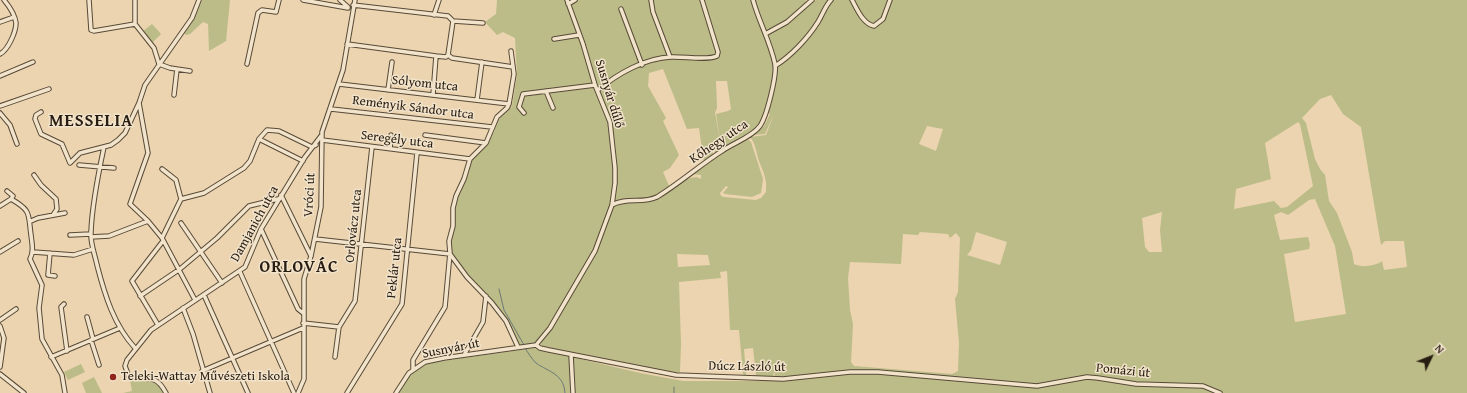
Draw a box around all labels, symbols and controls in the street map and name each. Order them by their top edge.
street label: Susnyár dűlő [591,58,627,130]
street label: Sólyom utca [391,73,459,95]
street label: Reményik Sándor utca [351,93,475,123]
district label: MESSELIA [49,112,133,132]
street label: Kőhegy utca [687,117,751,167]
street label: Seregély utca [360,128,434,152]
street label: Vróci út [301,172,319,218]
street label: Damjanich utca [228,183,282,265]
street label: Orlovácz utca [342,189,366,263]
street label: Peklár utca [384,237,406,299]
district label: ORLOVÁC [259,258,339,278]
street label: Susnyár út [421,336,481,362]
north arrow [1411,337,1451,377]
text: N [1431,341,1448,357]
street label: Dúcz László út [708,359,786,375]
street label: Pomázi út [1095,360,1151,382]
place label: Teleki-Wattay Művészeti Iskola [121,369,290,385]
marker: Teleki-Wattay Művészeti Iskola [108,372,118,382]

